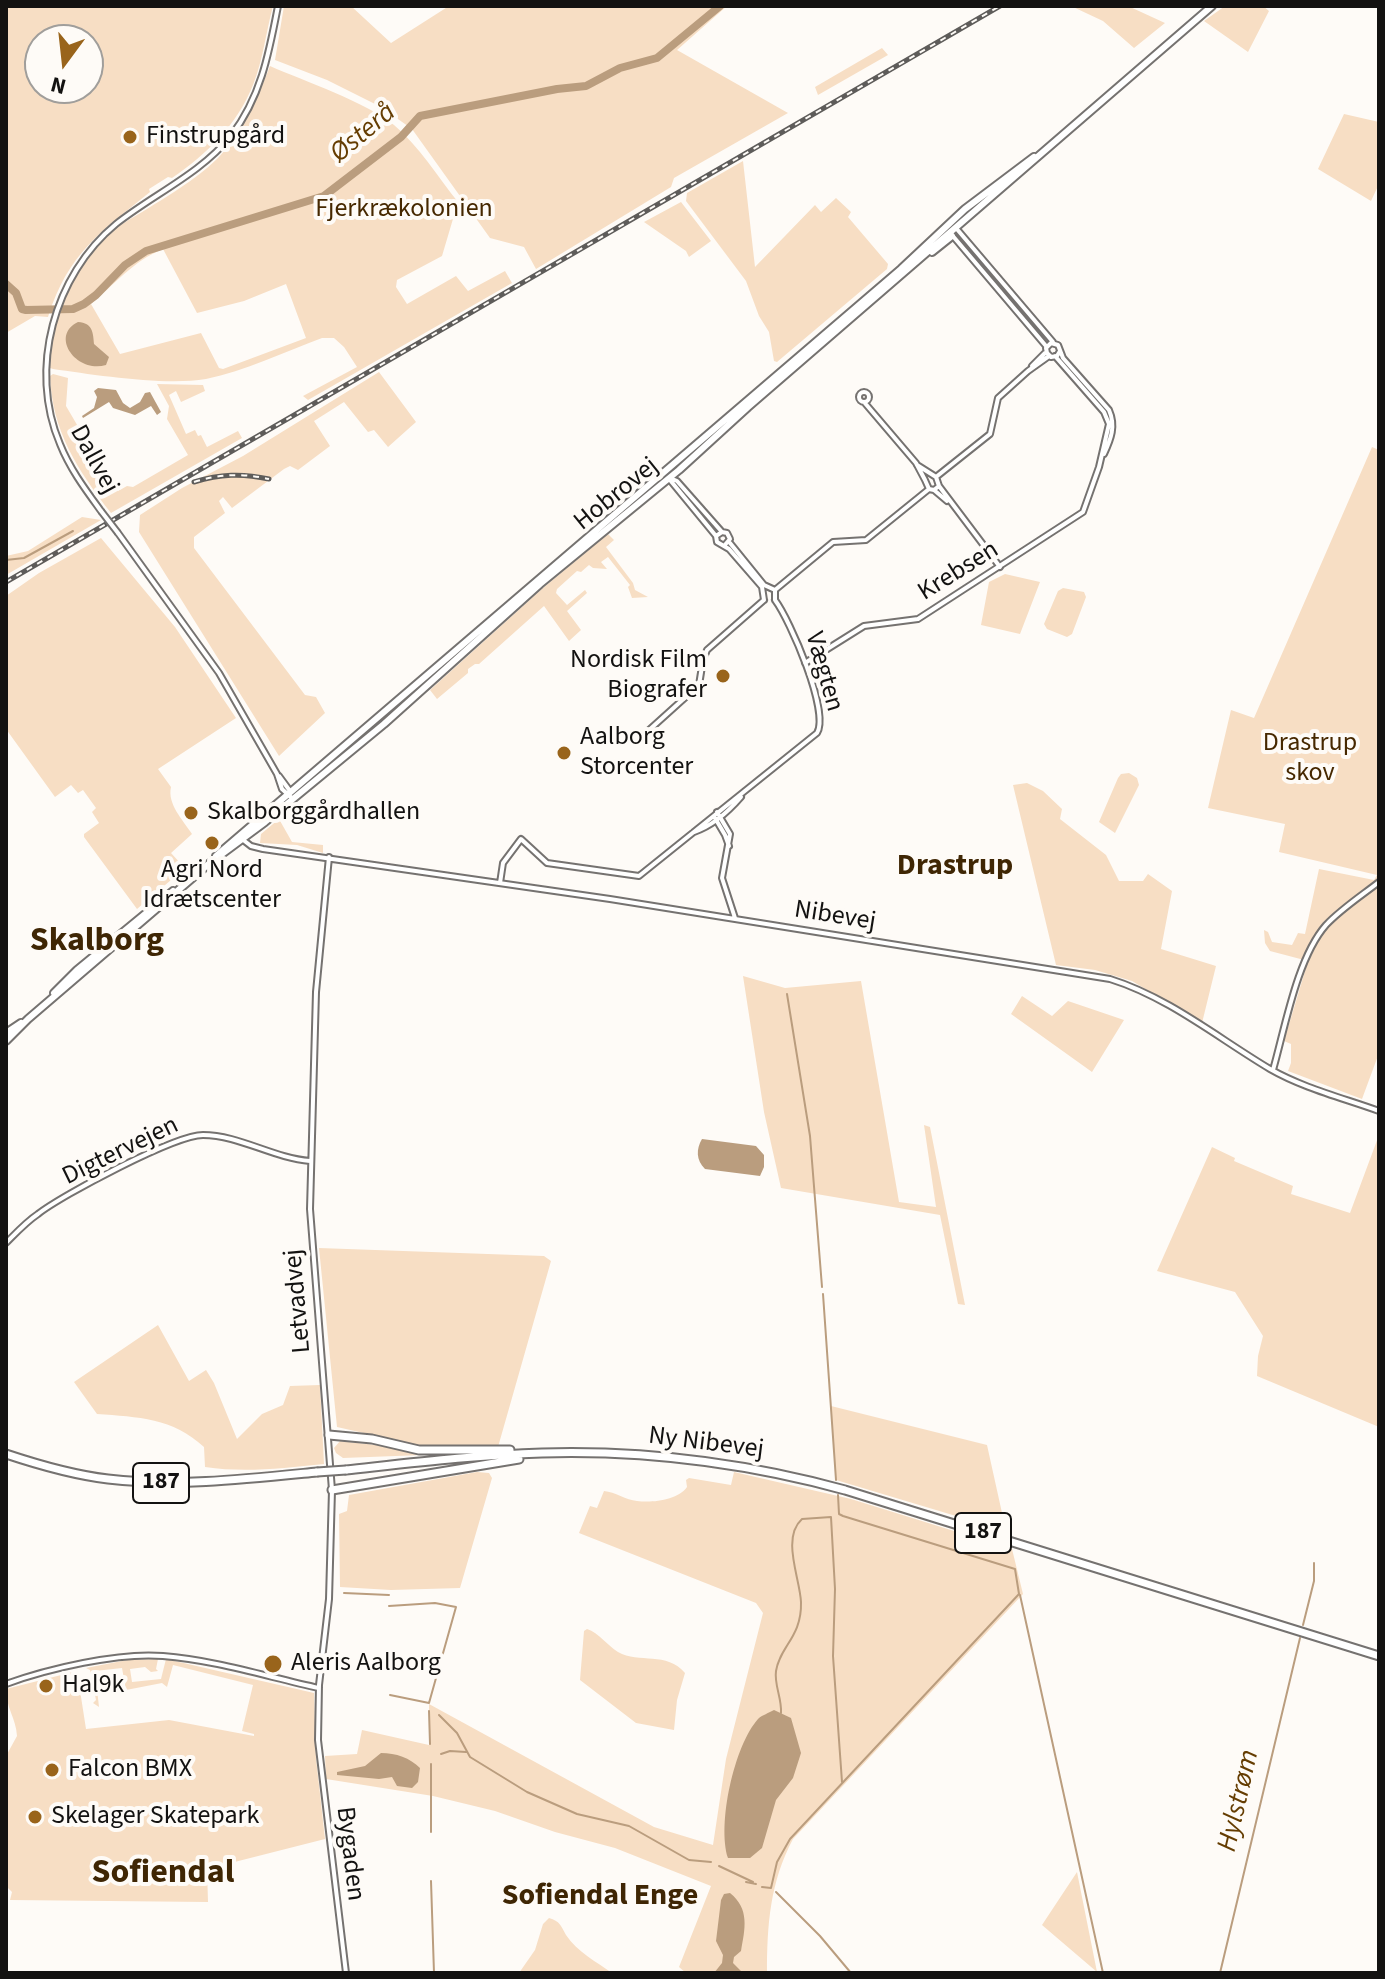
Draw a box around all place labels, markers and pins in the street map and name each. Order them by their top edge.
place label: Finstrupgård [146,121,285,153]
marker: Finstrupgård [121,128,139,146]
place label: Nordisk Film Biografer [570,645,707,706]
marker: Nordisk Film Biografer [714,667,732,685]
place label: Aalborg Storcenter [580,722,693,784]
marker: Aalborg Storcenter [555,744,573,762]
place label: Skalborggårdhallen [207,797,420,829]
marker: Skalborggårdhallen [182,804,200,822]
marker: Agri Nord Idrætscenter [203,834,221,852]
place label: Agri Nord Idrætscenter [143,855,281,916]
place label: Aleris Aalborg [291,1648,441,1680]
marker: Aleris Aalborg [262,1653,284,1675]
place label: Hal9k [62,1670,124,1702]
marker: Hal9k [37,1677,55,1695]
place label: Falcon BMX [68,1754,192,1786]
marker: Falcon BMX [43,1761,61,1779]
place label: Skelager Skatepark [51,1801,259,1833]
marker: Skelager Skatepark [26,1808,44,1826]

